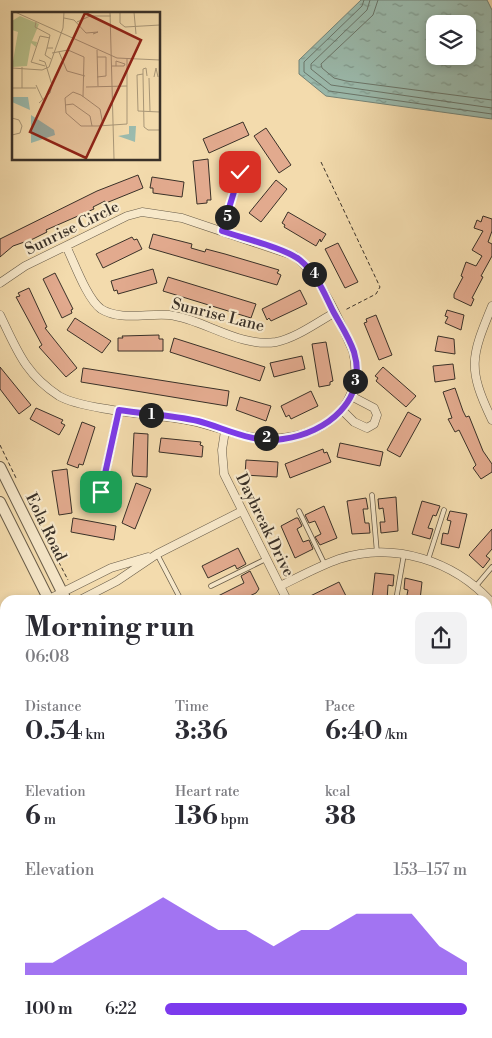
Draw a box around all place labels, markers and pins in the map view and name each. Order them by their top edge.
pin [219,151,261,193]
pin: 5 [214,204,240,230]
pin: 4 [302,262,326,286]
pin: 3 [342,368,368,394]
pin: 1 [138,402,164,428]
pin: 2 [254,426,278,450]
pin [80,471,122,513]

